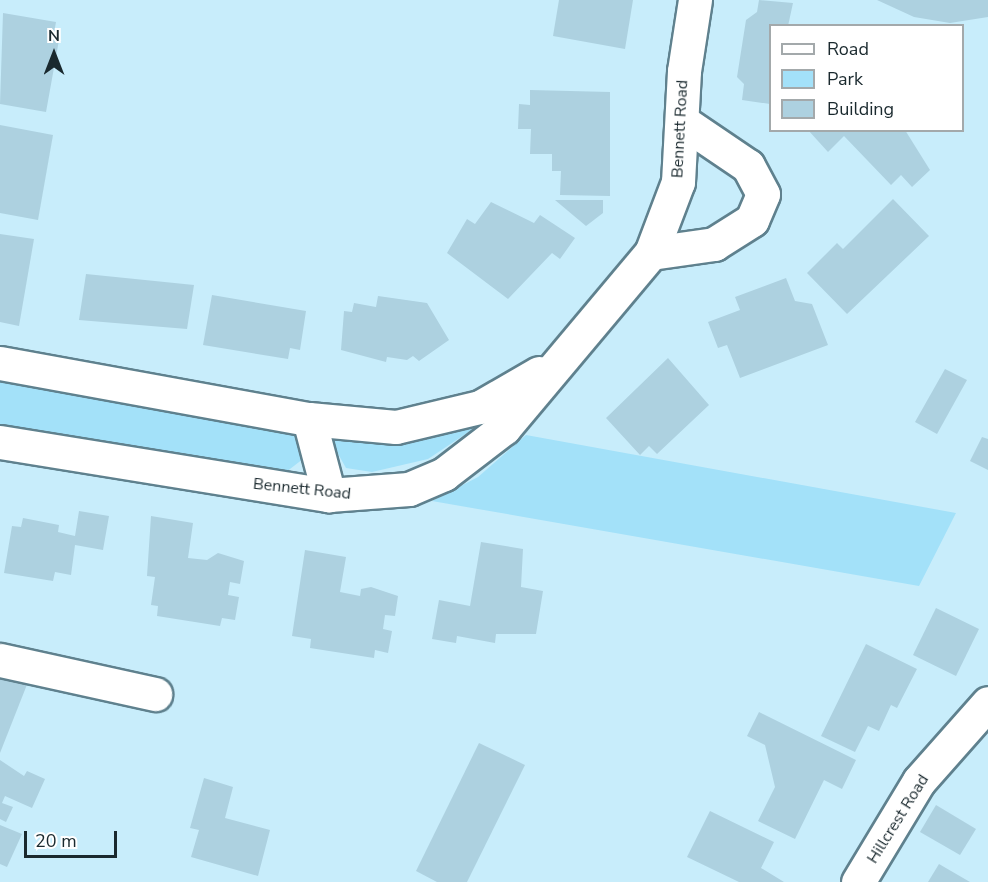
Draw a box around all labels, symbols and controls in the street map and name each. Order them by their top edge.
north arrow [24,24,84,84]
legend [769,24,964,132]
text: N [48,25,60,47]
text: Road [827,37,869,61]
text: Park [827,67,863,91]
street label: Bennett Road [668,79,692,179]
text: Building [827,97,894,121]
street label: Bennett Road [252,474,352,504]
street label: Hillcrest Road [863,771,933,867]
scale bar [27,819,120,857]
text: 20 m [35,829,77,853]

